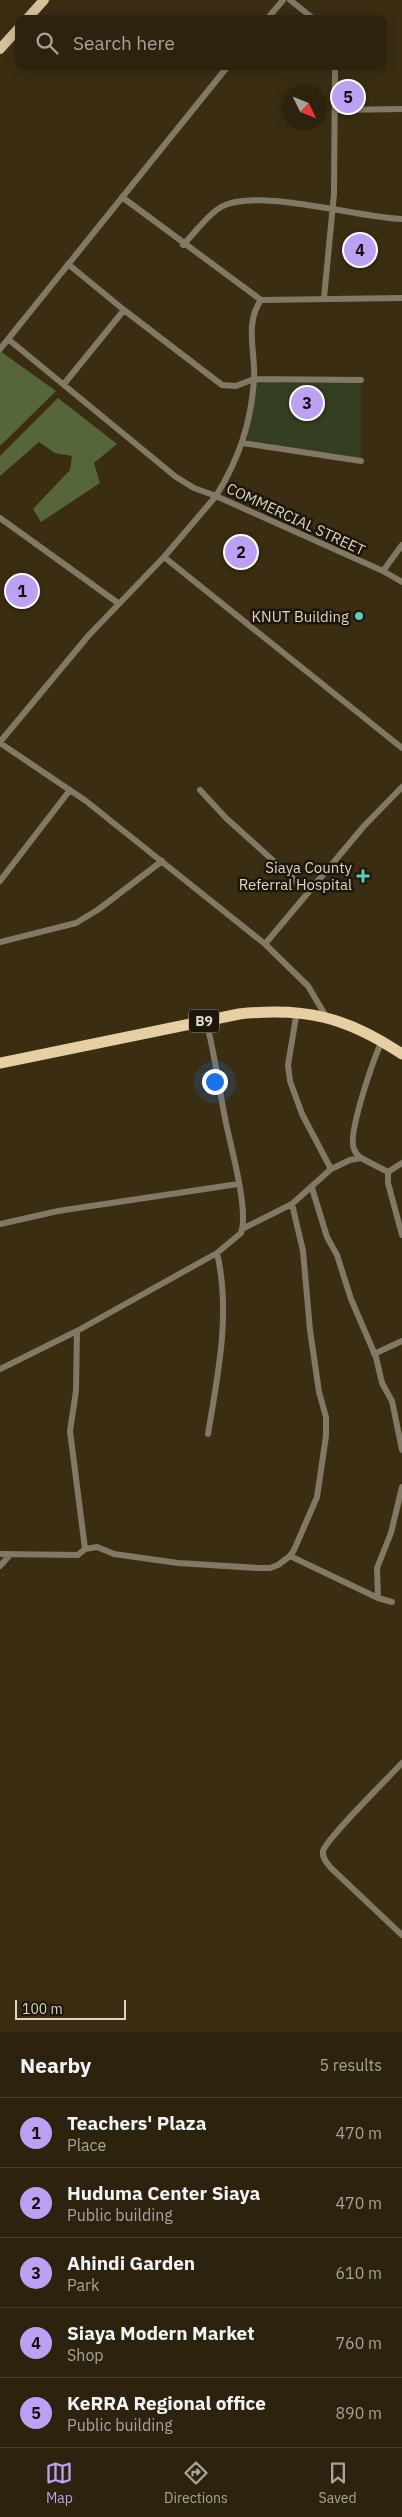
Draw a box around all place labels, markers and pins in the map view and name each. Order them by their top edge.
pin: 5 [332,78,364,116]
pin: 4 [344,231,376,269]
pin: 3 [291,384,323,422]
pin: 2 [225,533,257,571]
pin: 1 [6,572,38,610]
place label: KNUT Building [252,607,349,626]
marker: KNUT Building [353,610,365,622]
place label: Siaya County Referral Hospital [239,858,353,894]
marker: Siaya County Referral Hospital [356,869,370,883]

